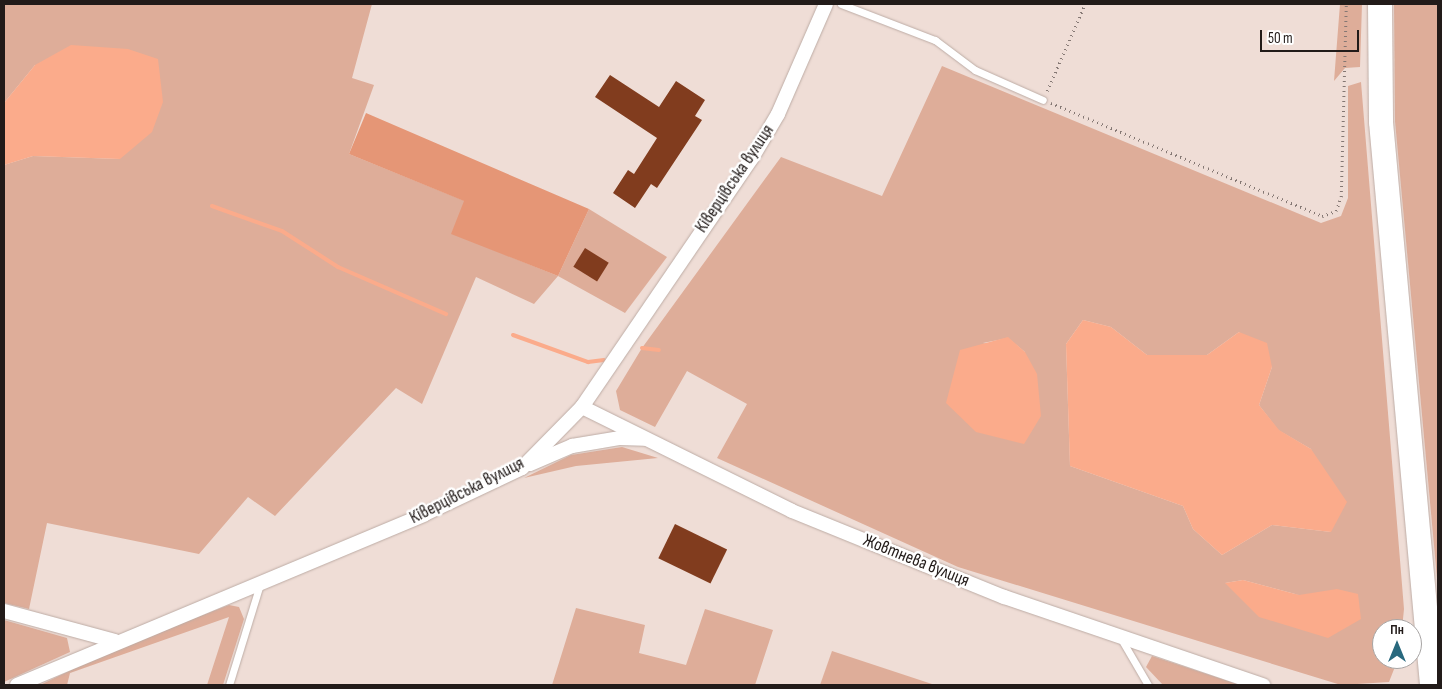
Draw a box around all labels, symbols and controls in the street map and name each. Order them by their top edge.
scale bar [1262,20,1361,52]
text: 50 m [1268,29,1293,48]
street label: Ківерцівська вулиця [691,121,779,237]
street label: Ківерцівська вулиця [406,453,528,529]
street label: Жовтнева вулиця [860,530,972,592]
north arrow [1372,619,1422,669]
text: Пн [1390,621,1404,638]

